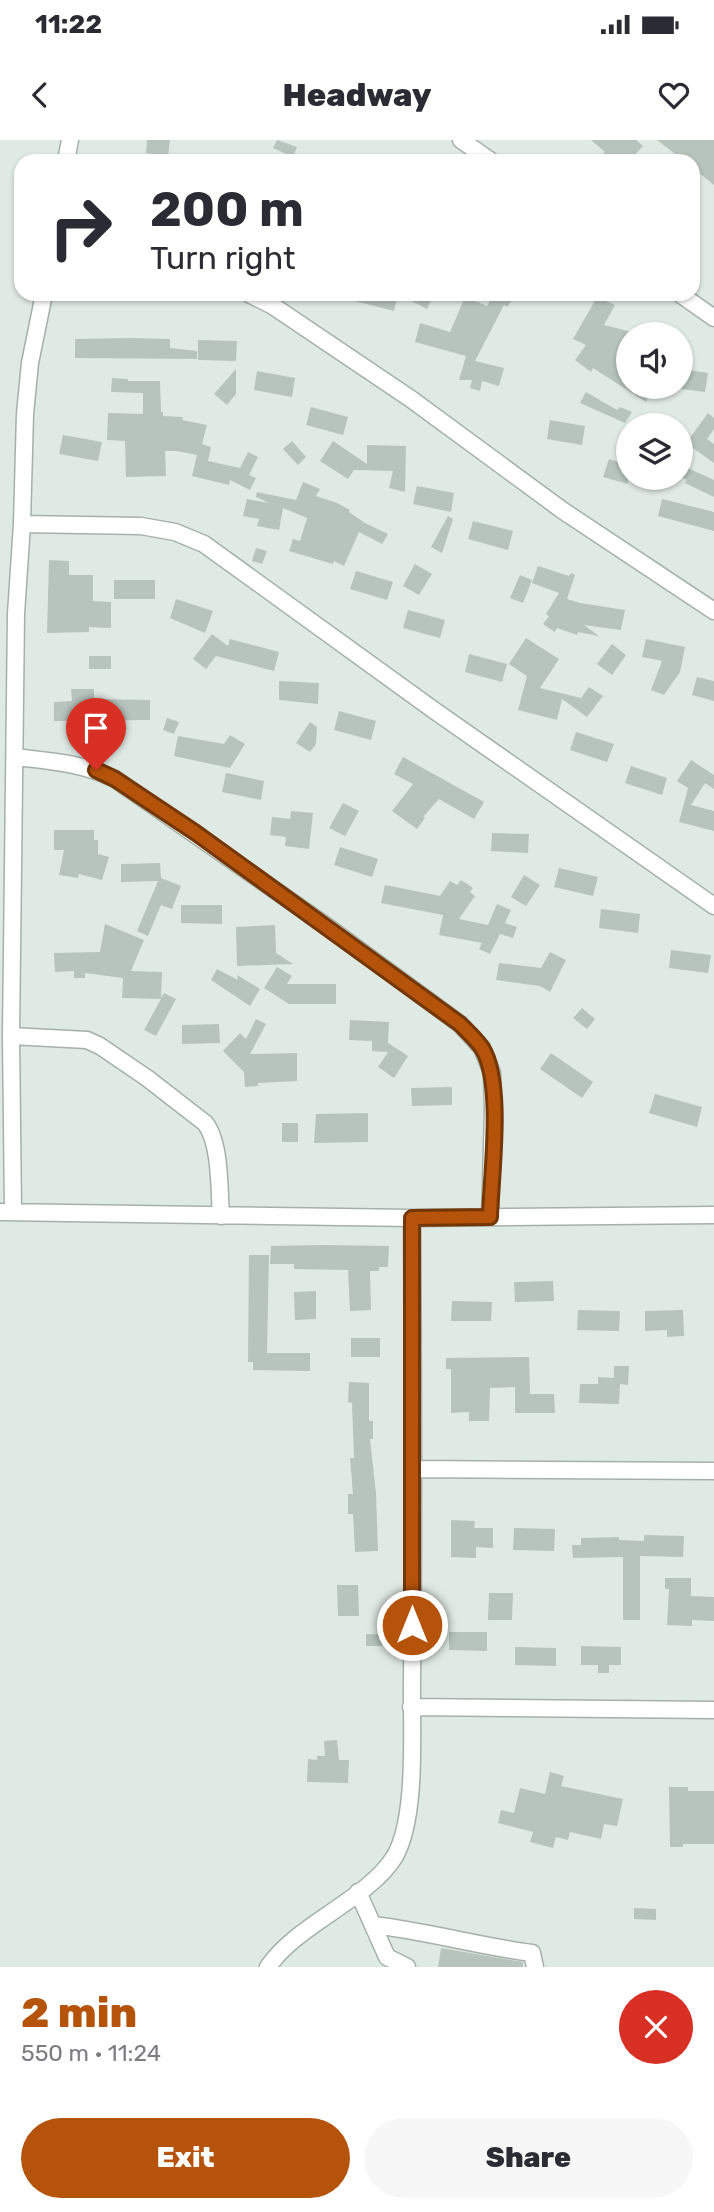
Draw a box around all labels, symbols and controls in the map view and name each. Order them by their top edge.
text: 11:22 [35,9,102,40]
icon: back [21,76,59,114]
text: Headway [282,76,432,114]
icon: heart [655,76,693,114]
text: 200 m [150,180,304,238]
icon: right [35,182,126,273]
text: Turn right [150,239,295,277]
map controls [616,322,693,490]
button: sound [616,322,693,399]
button: layers [616,413,693,490]
pin [66,698,126,770]
icon: arrive [77,709,115,747]
position arrow [375,1588,449,1662]
text: 2 min [21,1988,137,2038]
button: close [619,1990,693,2064]
text: 550 m · 11:24 [21,2039,161,2067]
button: Exit [21,2118,350,2198]
button: Share [364,2118,693,2198]

